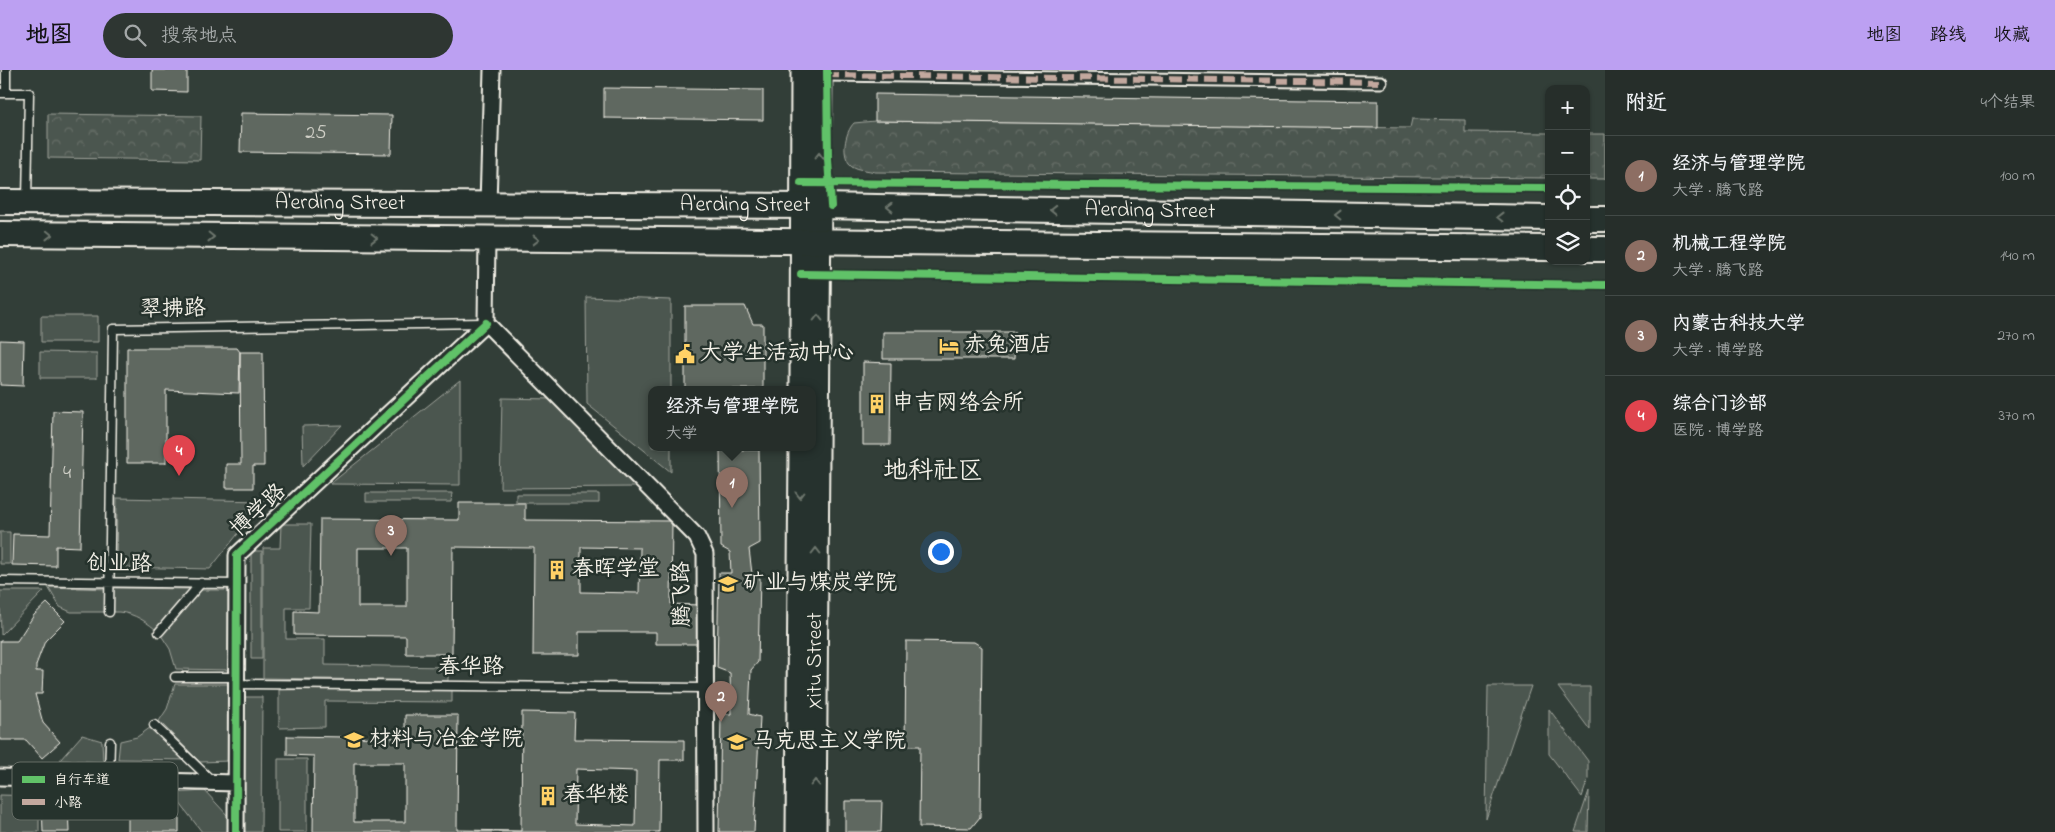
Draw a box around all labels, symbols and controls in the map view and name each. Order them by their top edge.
search box [103,13,453,58]
text: 地图 [25,19,73,54]
icon: search [121,21,149,49]
text: 搜索地点 [161,23,237,50]
text: 地图 [1866,23,1902,49]
text: 路线 [1930,23,1966,49]
text: 收藏 [1994,23,2030,49]
map controls [1545,85,1590,265]
button: + [1545,85,1590,130]
text: 附近 [1625,89,1667,119]
text: 4个结果 [1980,91,2035,115]
house number: 25 [305,119,327,148]
button: − [1545,130,1590,175]
text: 经济与管理学院 [1672,151,1805,178]
one-way arrow [814,152,824,160]
text: 1 [1638,164,1644,188]
text: 100 m [2000,164,2035,188]
button: locate [1545,175,1590,220]
text: 大学 · 腾飞路 [1672,179,1763,203]
street label: A'erding Street [275,187,406,221]
street label: A'erding Street [680,189,811,223]
street label: A'erding Street [1084,194,1216,229]
one-way arrow [886,202,894,212]
one-way arrow [1048,205,1056,215]
one-way arrow [1333,210,1341,220]
one-way arrow [1496,212,1504,223]
button: layers [1545,220,1590,265]
one-way arrow [45,230,53,240]
one-way arrow [207,231,215,242]
text: 机械工程学院 [1672,231,1786,258]
one-way arrow [370,233,378,243]
one-way arrow [532,235,540,245]
text: 2 [1637,244,1645,268]
text: 140 m [2000,244,2035,268]
text: 大学 · 腾飞路 [1672,259,1763,283]
street label: 翠拂路 [140,293,206,327]
text: 内蒙古科技大学 [1672,311,1805,338]
one-way arrow [813,314,823,322]
text: 3 [1638,324,1644,348]
text: 270 m [1997,324,2035,348]
place label: 赤兔酒店 [964,330,1052,362]
hotel icon: 赤兔酒店 [938,335,960,357]
place label: 大学生活动中心 [700,338,854,370]
text: 大学 · 博学路 [1672,339,1763,363]
public building icon: 大学生活动中心 [674,343,696,365]
popup [648,386,816,451]
place label: 申吉网络会所 [892,388,1024,420]
text: 综合门诊部 [1672,391,1767,418]
building icon: 申吉网络会所 [866,393,888,415]
text: 经济与管理学院 [665,394,799,421]
text: 4 [1638,404,1644,428]
text: 370 m [1998,404,2035,428]
text: 医院 · 博学路 [1672,419,1763,443]
text: 大学 [665,422,698,446]
pin: 4 [163,435,195,476]
district label: 地科社区 [883,454,983,490]
house number: 4 [63,459,71,488]
pin: 1 [716,467,748,508]
street label: 博学路 [224,477,294,545]
one-way arrow [795,492,805,500]
pin: 3 [375,515,407,556]
your location [928,539,954,565]
one-way arrow [811,547,821,554]
street label: 创业路 [86,548,152,582]
place label: 春晖学堂 [572,554,660,586]
building icon: 春晖学堂 [546,559,568,581]
street label: 腾飞路 [666,561,700,627]
place label: 矿业与煤炭学院 [743,568,897,600]
school or university icon: 矿业与煤炭学院 [717,573,739,595]
street label: Xitu Street [800,612,832,710]
street label: 春华路 [438,652,504,684]
pin: 2 [705,681,737,722]
place label: 材料与冶金学院 [369,724,523,756]
place label: 马克思主义学院 [752,726,906,758]
school or university icon: 材料与冶金学院 [343,729,365,751]
school or university icon: 马克思主义学院 [726,731,748,753]
legend [12,762,178,820]
text: 自行车道 [54,770,110,791]
one-way arrow [810,779,820,787]
place label: 春华楼 [563,780,629,812]
building icon: 春华楼 [537,785,559,807]
text: 小路 [54,793,82,814]

